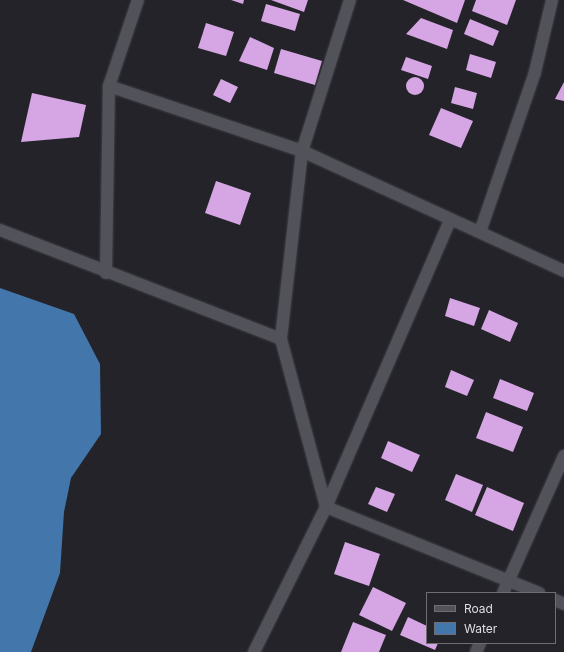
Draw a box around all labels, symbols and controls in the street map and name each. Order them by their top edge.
legend [426,592,556,644]
text: Road [464,601,493,616]
text: Water [464,621,497,636]

